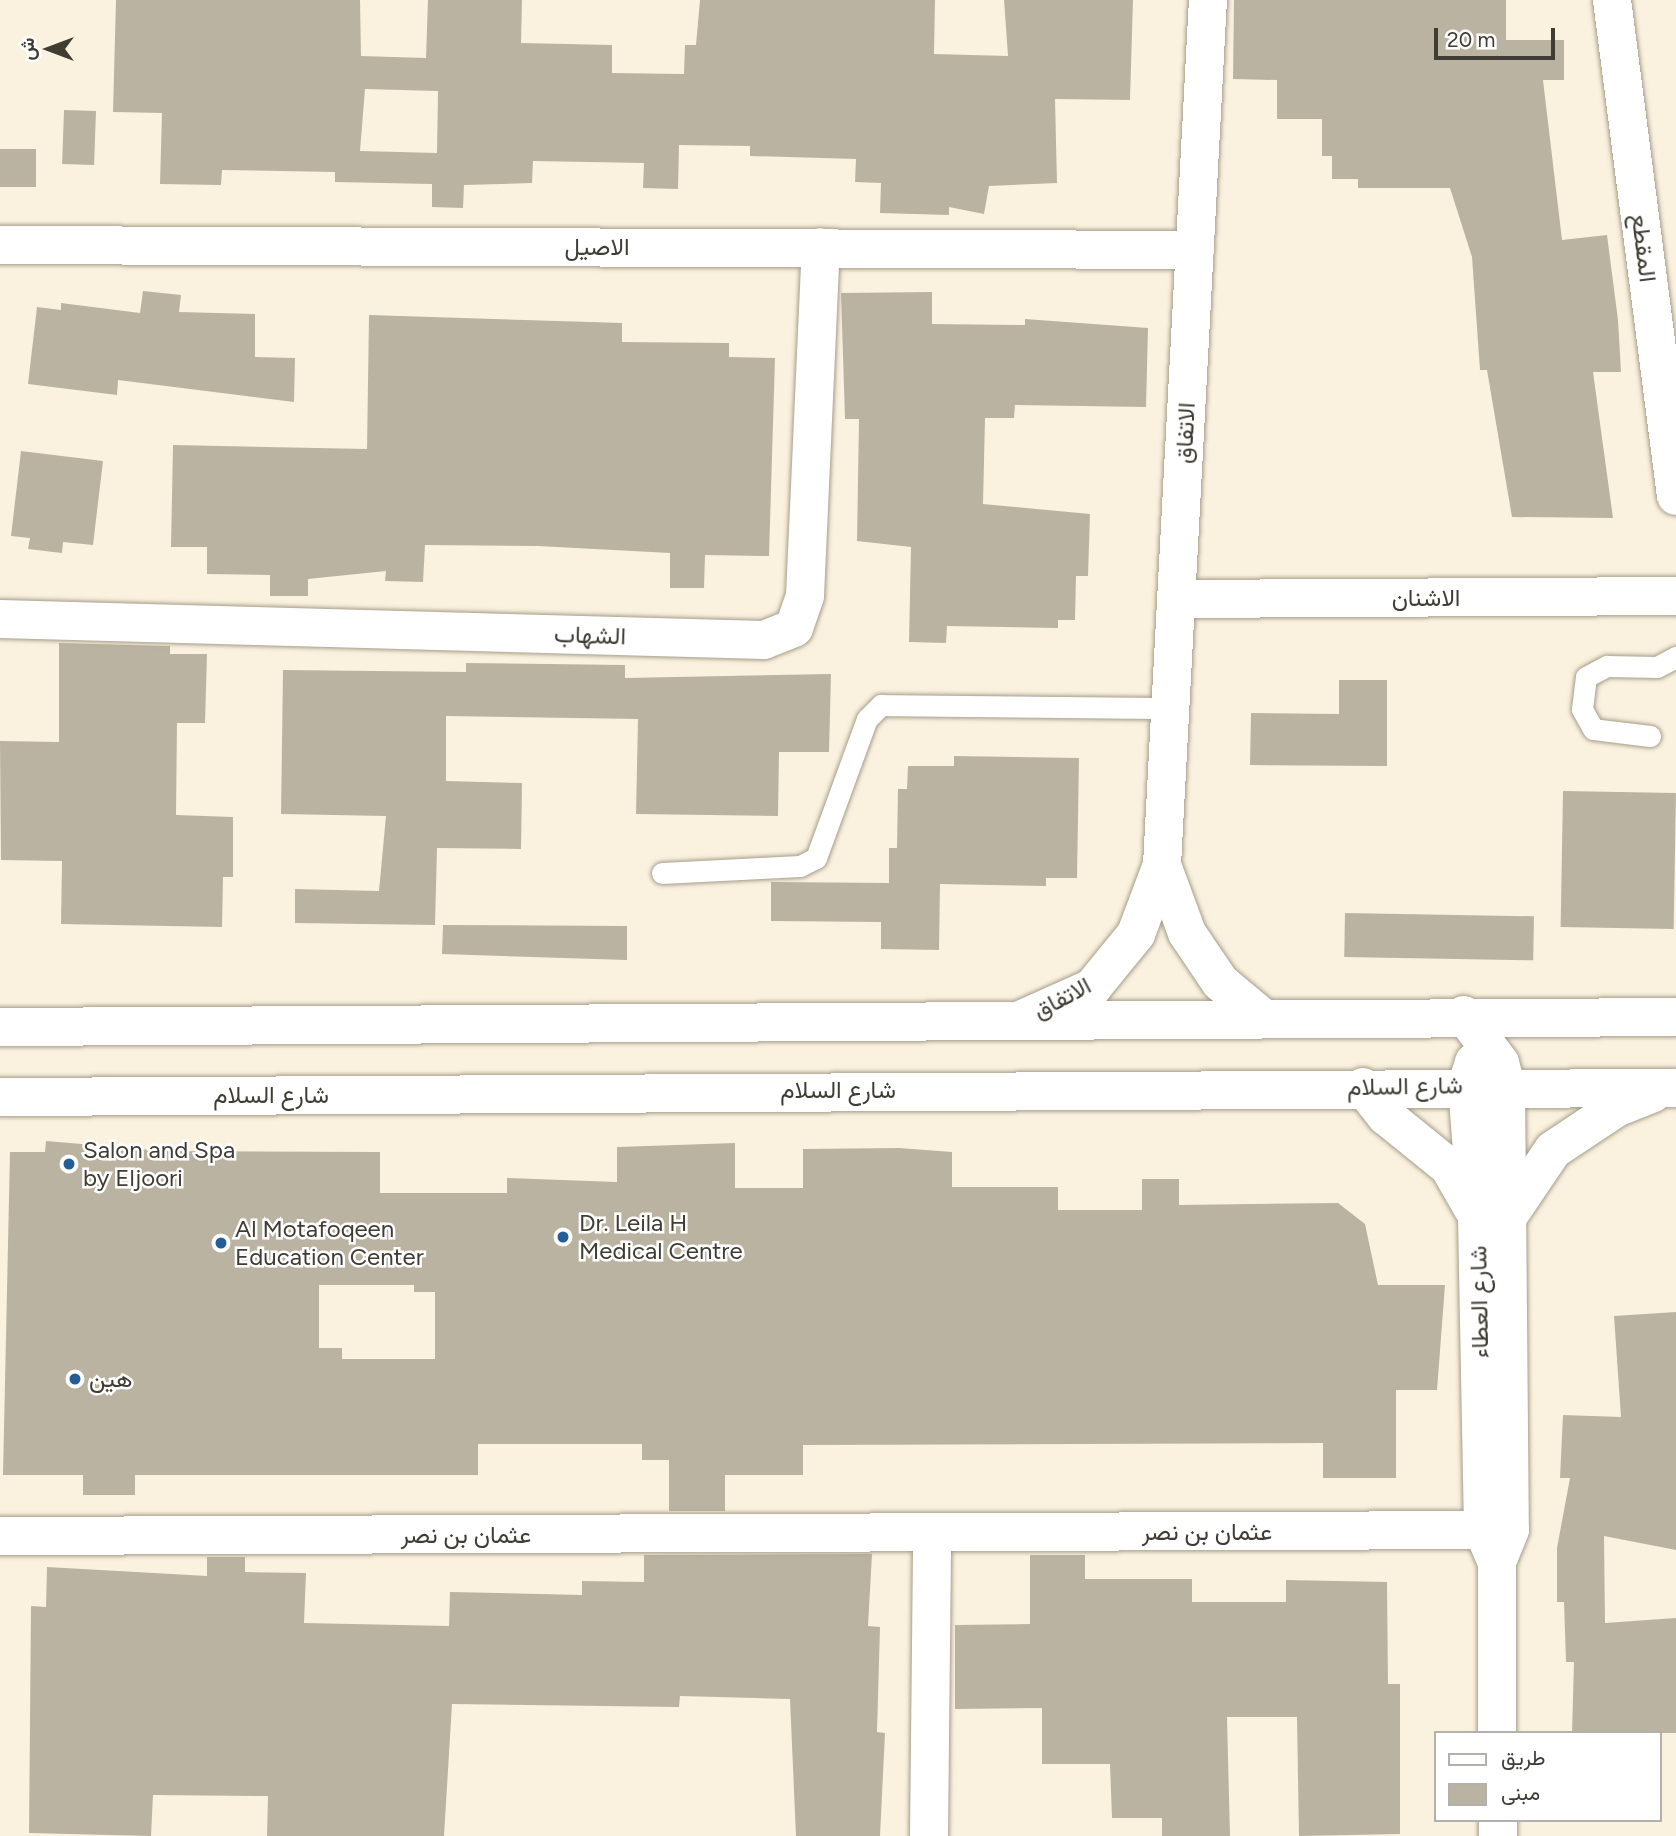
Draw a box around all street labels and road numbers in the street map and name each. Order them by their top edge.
street label: المقطع [1626,212,1662,284]
street label: الاصيل [565,233,629,261]
street label: الاتفاق [1169,402,1201,464]
street label: الاشنان [1392,584,1460,612]
street label: الشهاب [554,619,626,651]
street label: الاتفاق [1028,971,1096,1025]
street label: شارع السلام [1347,1071,1463,1101]
street label: شارع السلام [780,1076,896,1104]
street label: شارع السلام [213,1081,329,1109]
street label: شارع العطاء [1464,1245,1494,1359]
street label: عثمان بن نصر [1142,1518,1272,1546]
street label: عثمان بن نصر [401,1521,531,1549]

